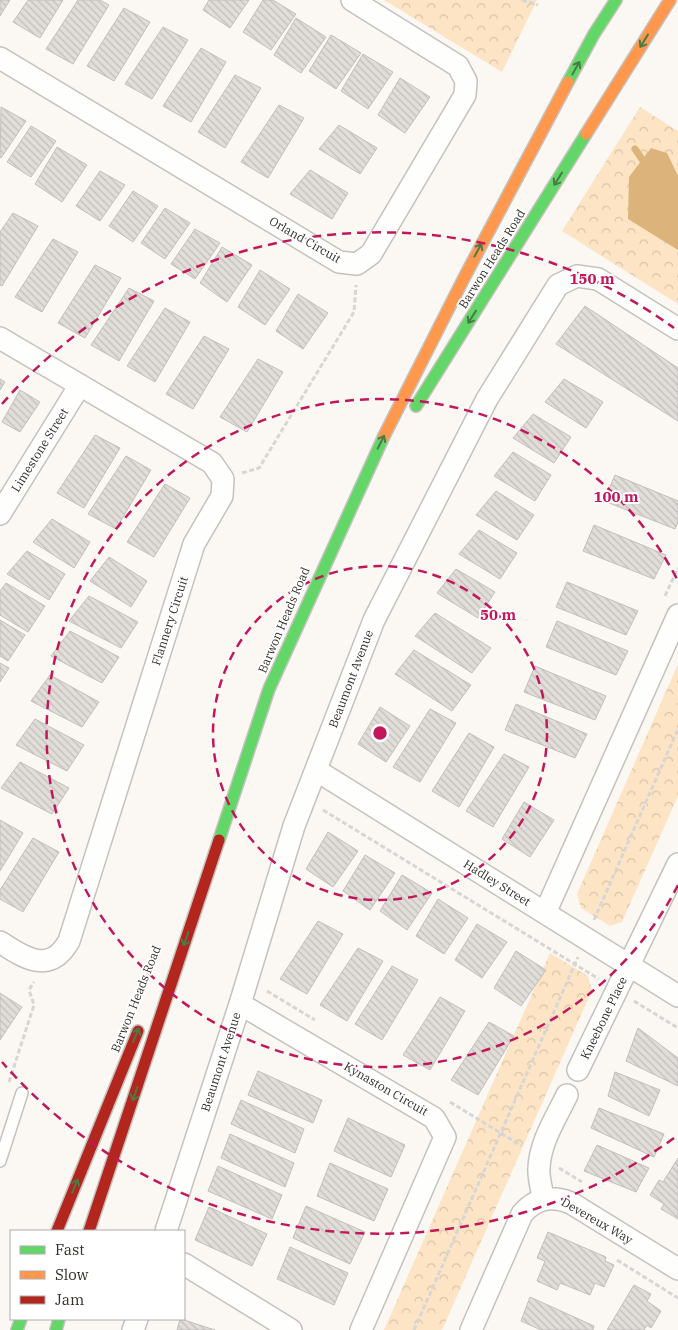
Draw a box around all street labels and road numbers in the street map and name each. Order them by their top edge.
street label: Barwon Heads Road [455,206,528,311]
street label: Orland Circuit [267,213,344,266]
street label: Limestone Street [8,405,71,494]
street label: Barwon Heads Road [254,564,313,675]
street label: Flannery Circuit [148,574,191,667]
street label: Beaumont Avenue [325,628,376,730]
street label: Hadley Street [461,856,534,909]
street label: Barwon Heads Road [107,943,164,1054]
street label: Kneebone Place [577,974,630,1062]
street label: Beaumont Avenue [197,1010,244,1113]
street label: Kynaston Circuit [342,1058,431,1119]
street label: Devereux Way [559,1194,636,1247]

